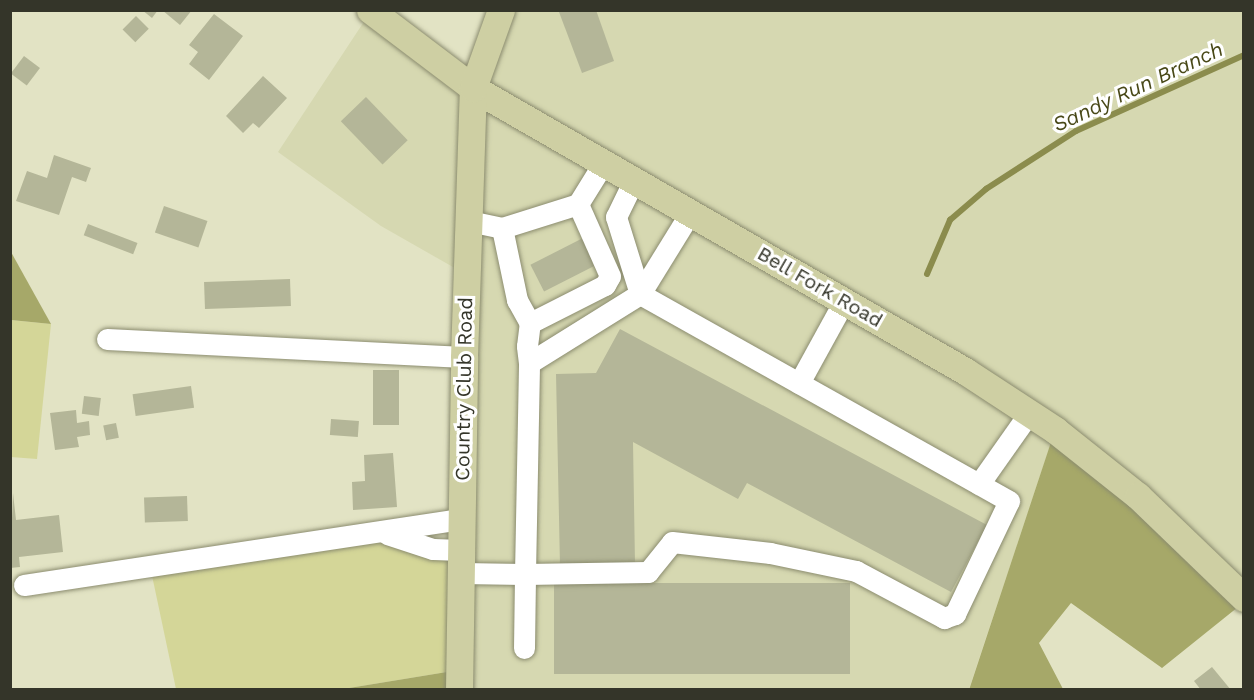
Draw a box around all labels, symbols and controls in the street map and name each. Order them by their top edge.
water label: Sandy Run Branch [1049,36,1227,138]
street label: Bell Fork Road [753,241,887,333]
street label: Country Club Road [450,297,478,481]

